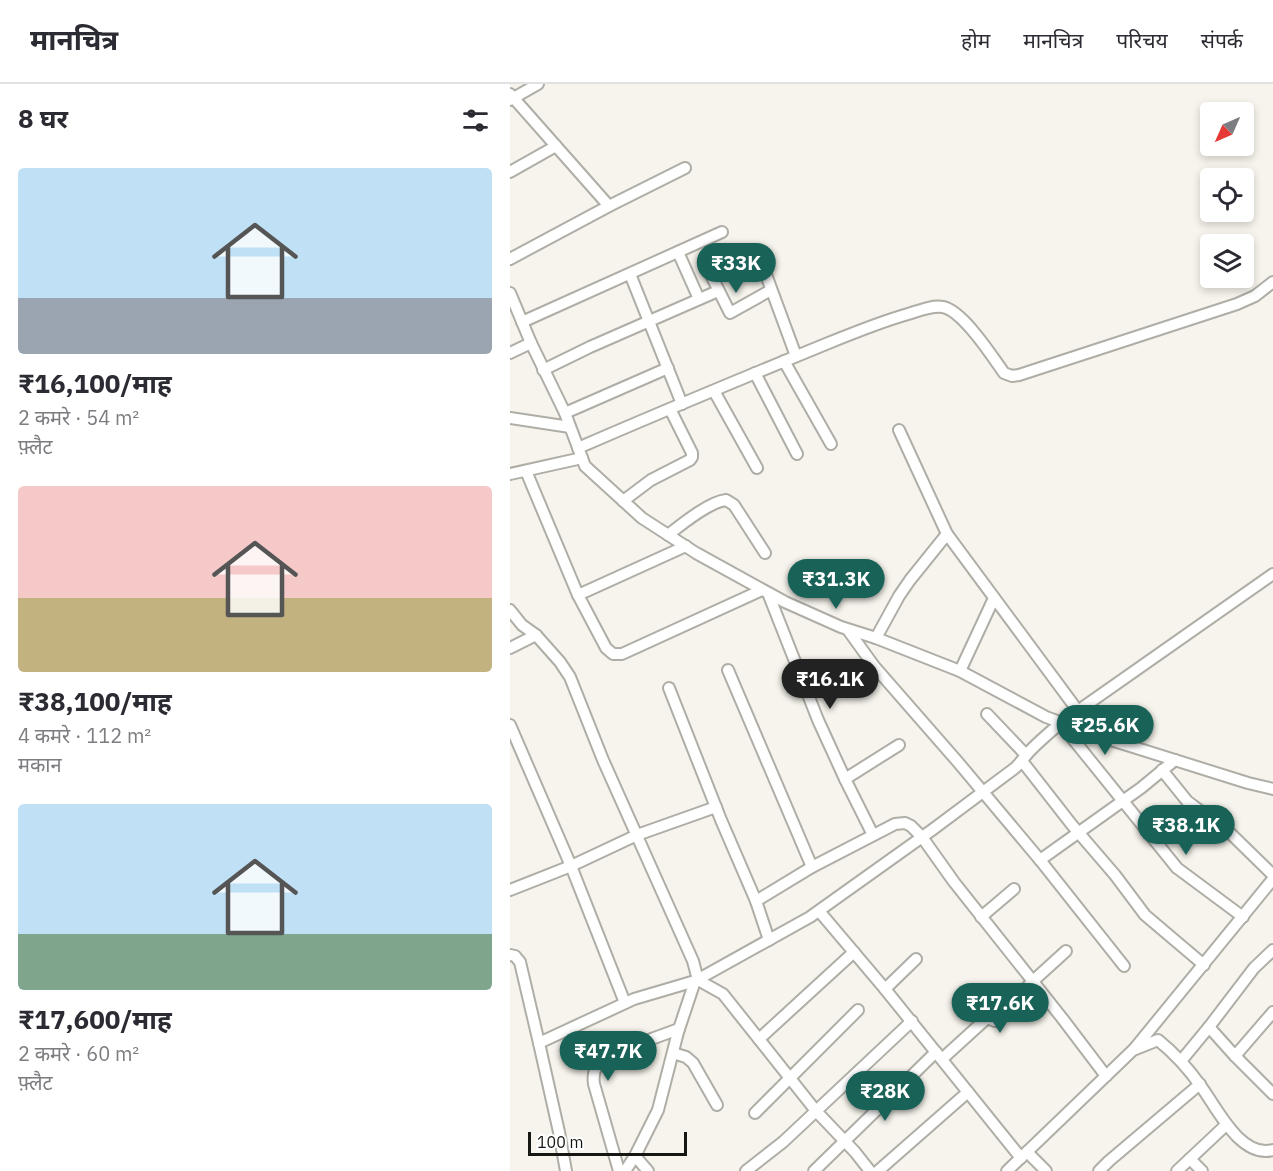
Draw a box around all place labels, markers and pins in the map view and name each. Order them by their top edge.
pin: ₹33K [700,243,772,294]
pin: ₹31.3K [787,559,885,610]
pin: ₹16.1K [781,659,879,710]
pin: ₹25.6K [1056,705,1154,756]
pin: ₹38.1K [1137,805,1235,856]
pin: ₹17.6K [951,983,1049,1034]
pin: ₹47.7K [559,1031,657,1082]
pin: ₹28K [849,1071,921,1122]

